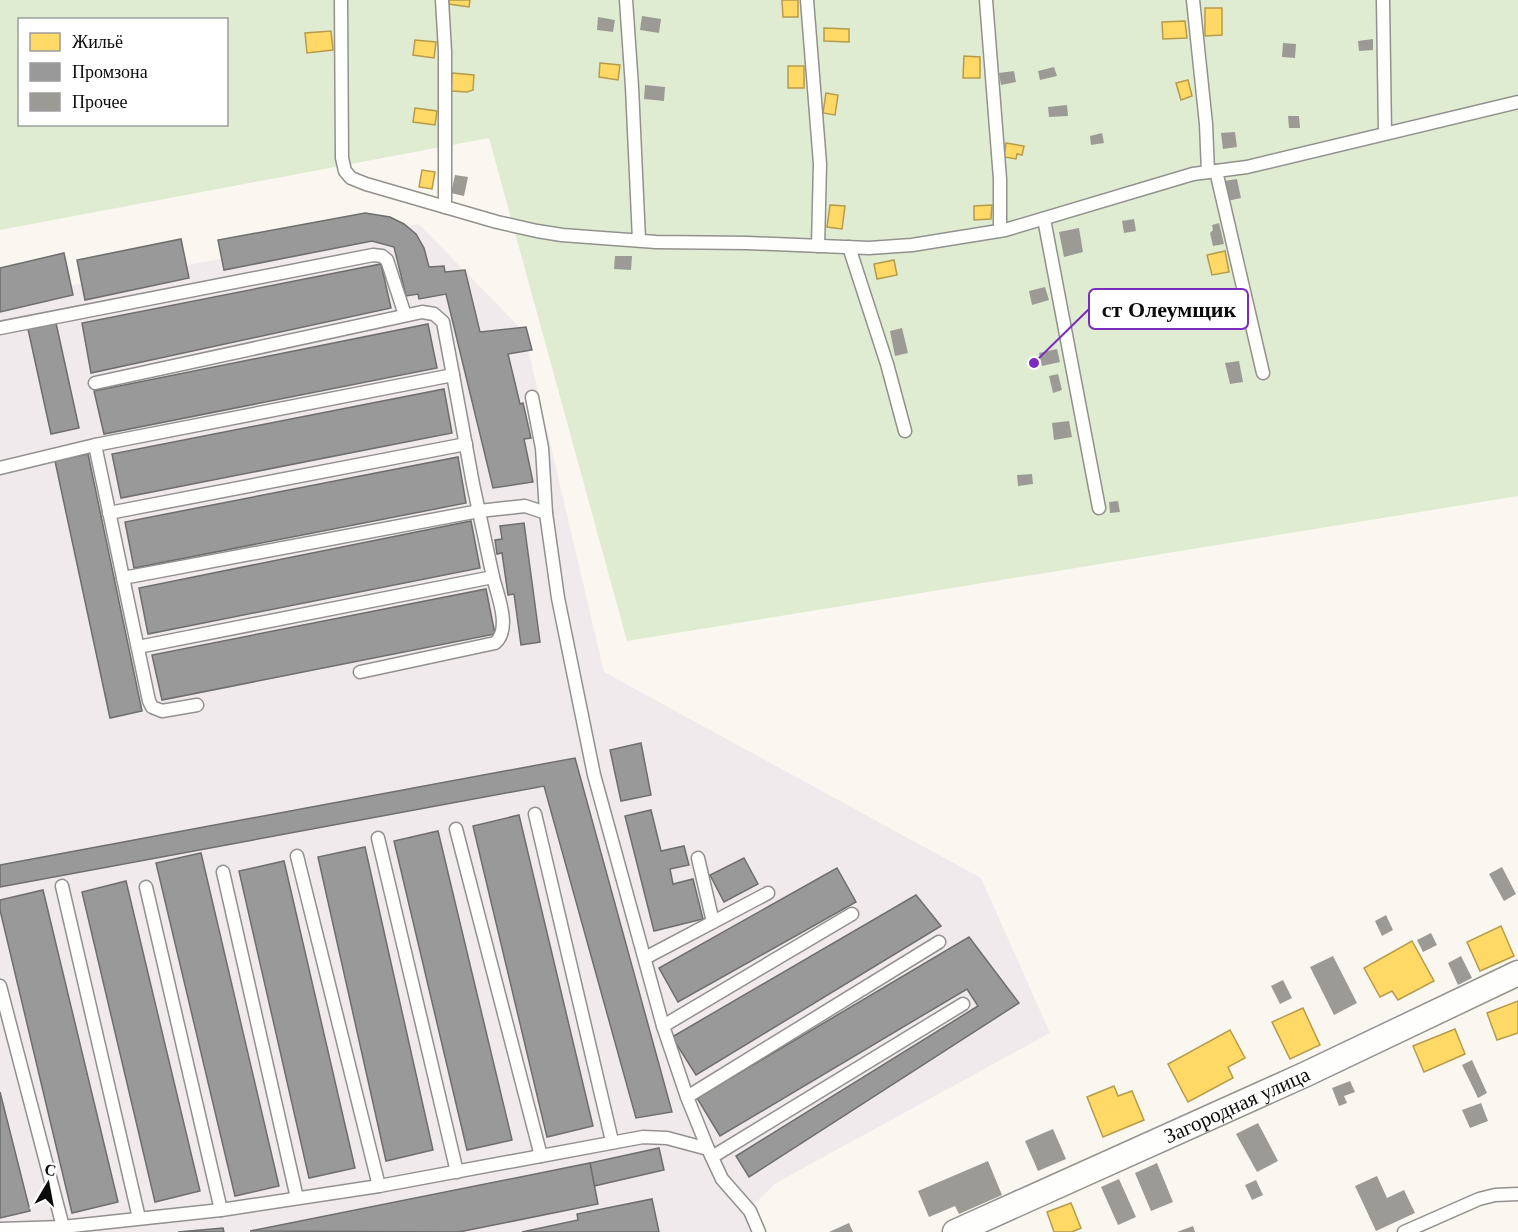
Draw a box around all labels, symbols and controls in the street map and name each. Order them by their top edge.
legend [18,18,228,126]
text: Жильё [72,32,123,52]
text: Промзона [72,62,148,82]
text: Прочее [72,92,128,112]
callout: ст Олеумщик [1089,289,1248,329]
text: ст Олеумщик [1102,297,1237,322]
street label: Загородная улица [1160,1062,1314,1148]
north arrow [18,1154,78,1214]
text: С [43,1160,58,1179]

